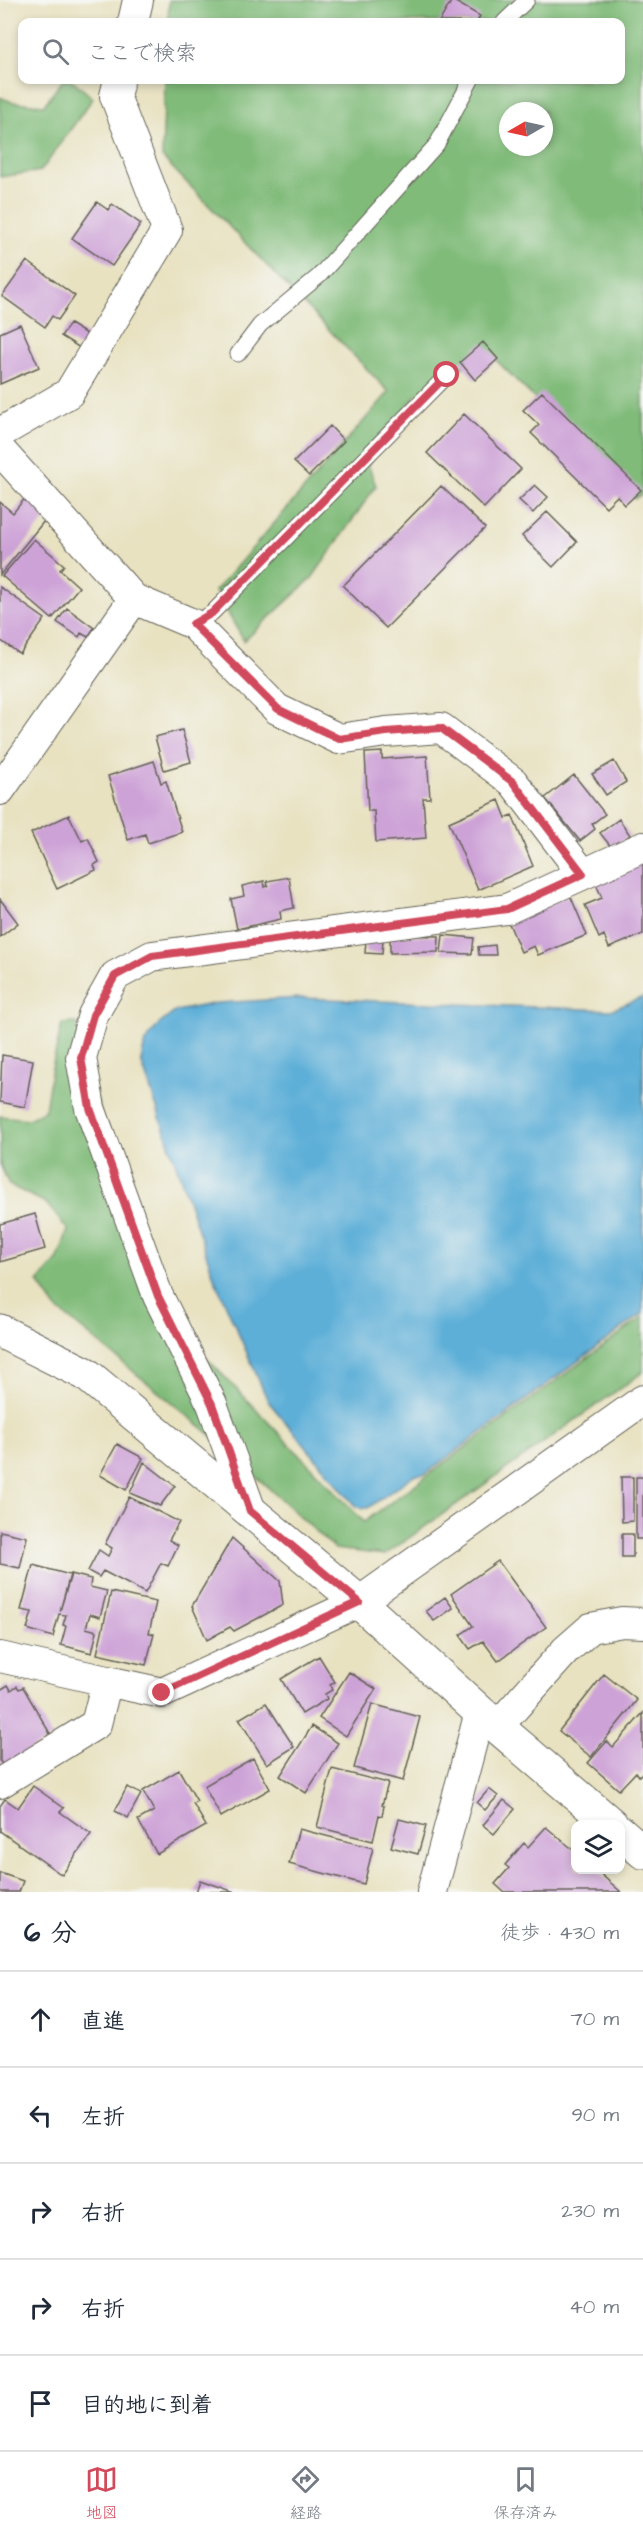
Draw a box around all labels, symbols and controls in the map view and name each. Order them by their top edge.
search box [18,18,625,84]
icon: search [39,35,72,68]
text: ここで検索 [87,38,197,69]
north arrow [499,102,553,156]
route start [433,361,459,387]
route end [148,1679,174,1705]
map controls [571,1820,625,1874]
button: layers [571,1820,625,1874]
text: 6 分 [24,1915,77,1951]
text: 徒歩 · 430 m [500,1919,619,1947]
icon: ahead [24,2003,57,2036]
text: 70 m [571,2005,619,2033]
text: 直進 [81,2006,125,2037]
icon: left [24,2099,57,2132]
text: 90 m [571,2101,619,2129]
text: 左折 [81,2102,125,2133]
icon: right [24,2195,57,2228]
text: 230 m [561,2197,619,2225]
text: 右折 [81,2198,125,2229]
icon: right [24,2291,57,2324]
text: 40 m [569,2293,619,2321]
text: 右折 [81,2294,125,2325]
icon: arrive [24,2387,57,2420]
text: 目的地に到着 [81,2390,213,2421]
tab: 地図 [85,2463,118,2524]
tab: 経路 [289,2463,322,2524]
tab: 保存済み [493,2463,557,2524]

